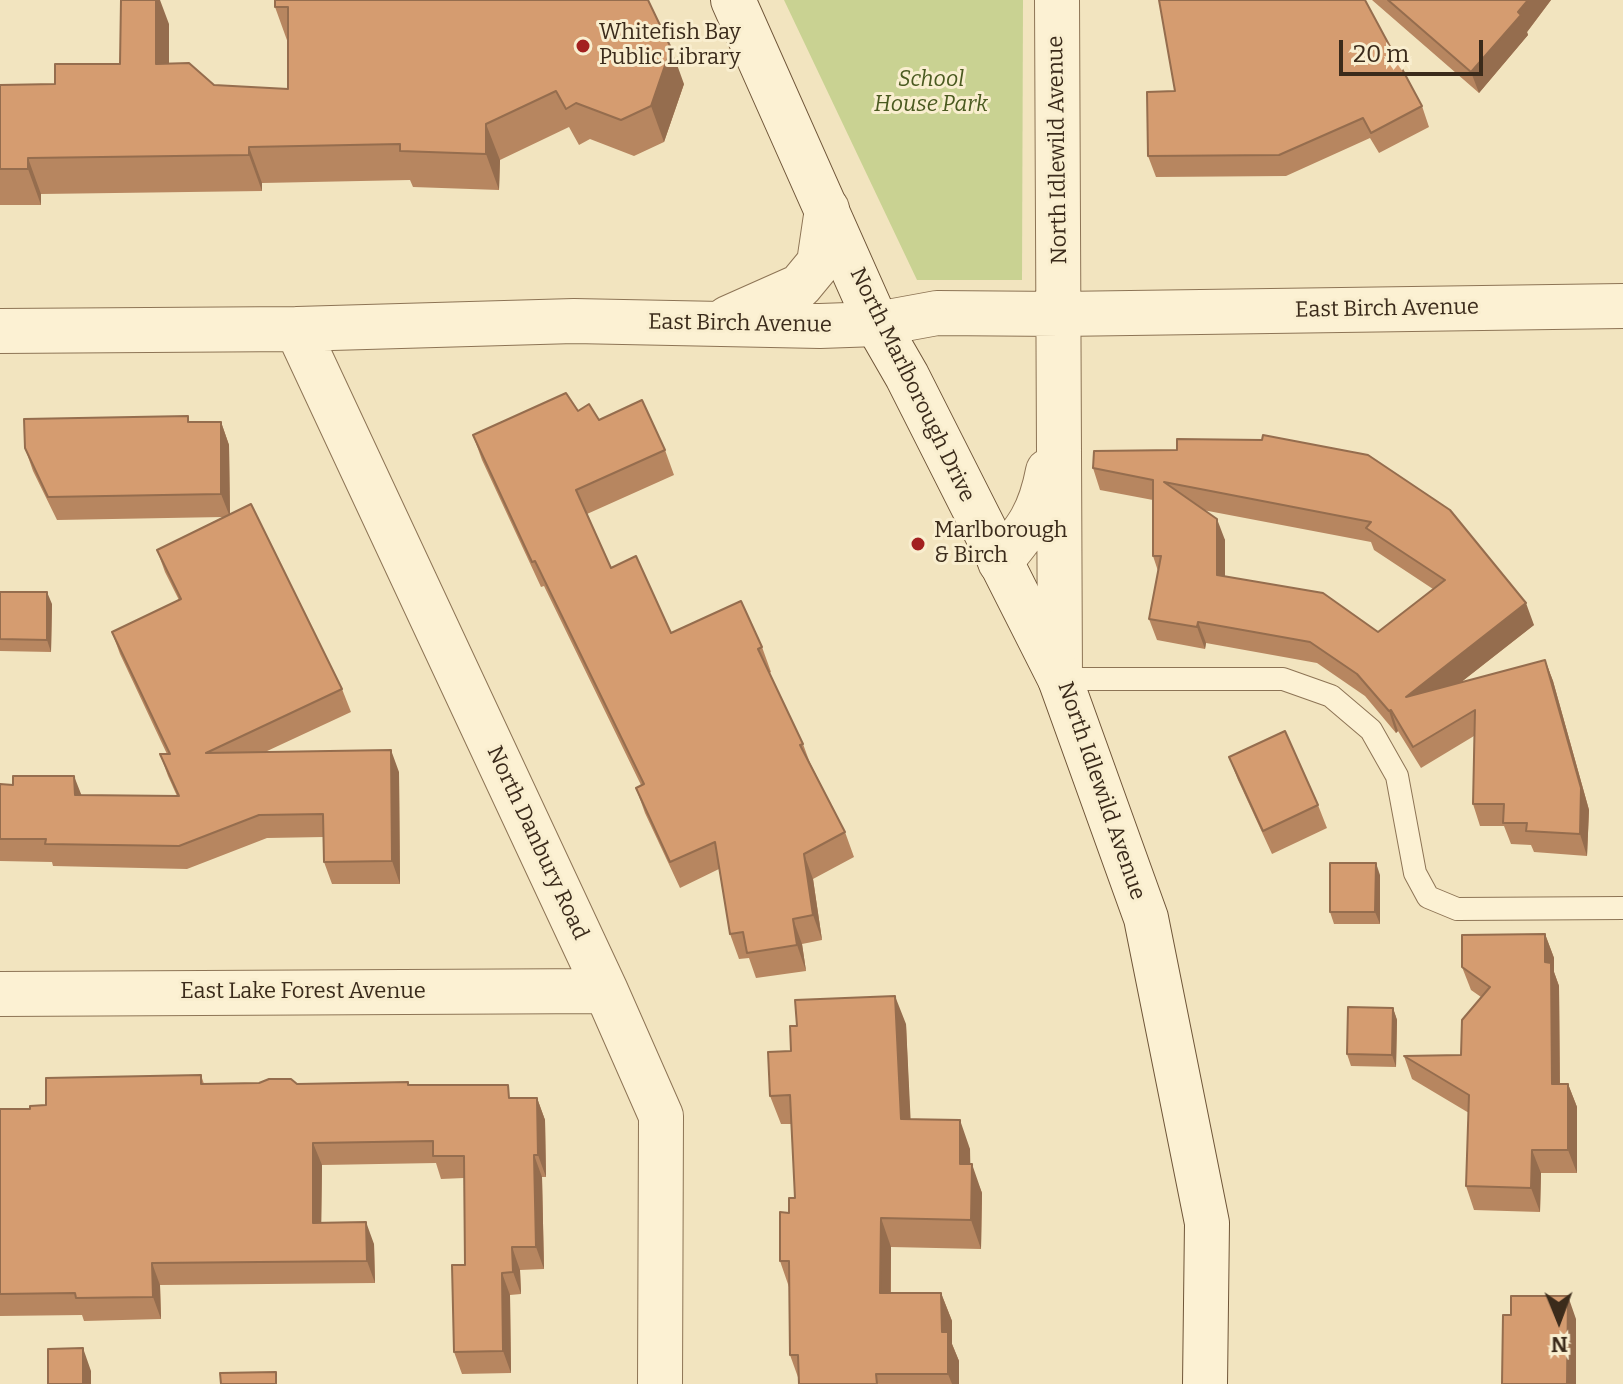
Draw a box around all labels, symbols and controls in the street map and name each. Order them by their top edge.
place label: Whitefish Bay Public Library [599,20,741,72]
scale bar [1343,24,1487,74]
street label: North Idlewild Avenue [1043,35,1073,265]
marker: Whitefish Bay Public Library [574,37,592,55]
text: 20 m [1353,40,1409,68]
park label: School House Park [874,67,988,118]
street label: North Marlborough Drive [844,264,980,506]
street label: East Birch Avenue [1295,294,1479,324]
street label: East Birch Avenue [648,309,832,339]
place label: Marlborough & Birch [934,518,1068,570]
marker: Marlborough & Birch [909,535,927,553]
street label: North Idlewild Avenue [1051,679,1151,903]
street label: North Danbury Road [481,742,593,944]
street label: East Lake Forest Avenue [180,979,426,1005]
north arrow [1519,1280,1599,1360]
text: N [1551,1331,1568,1358]

